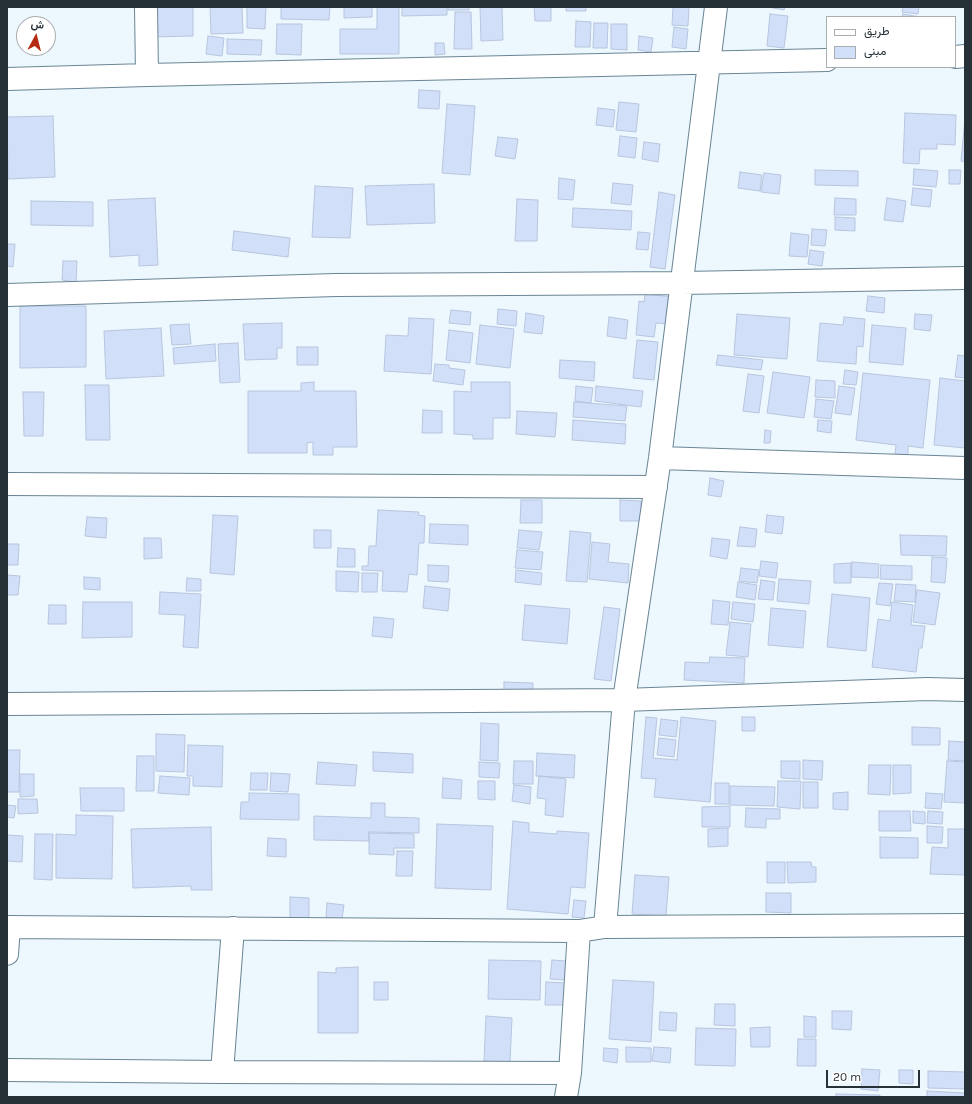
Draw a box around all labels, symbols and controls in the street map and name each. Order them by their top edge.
north arrow [16,16,56,56]
legend [826,16,956,68]
text: ش [30,17,45,32]
text: طريق [864,24,889,38]
text: مبنى [864,44,886,58]
scale bar [828,1062,922,1088]
text: 20 m [833,1070,861,1084]

